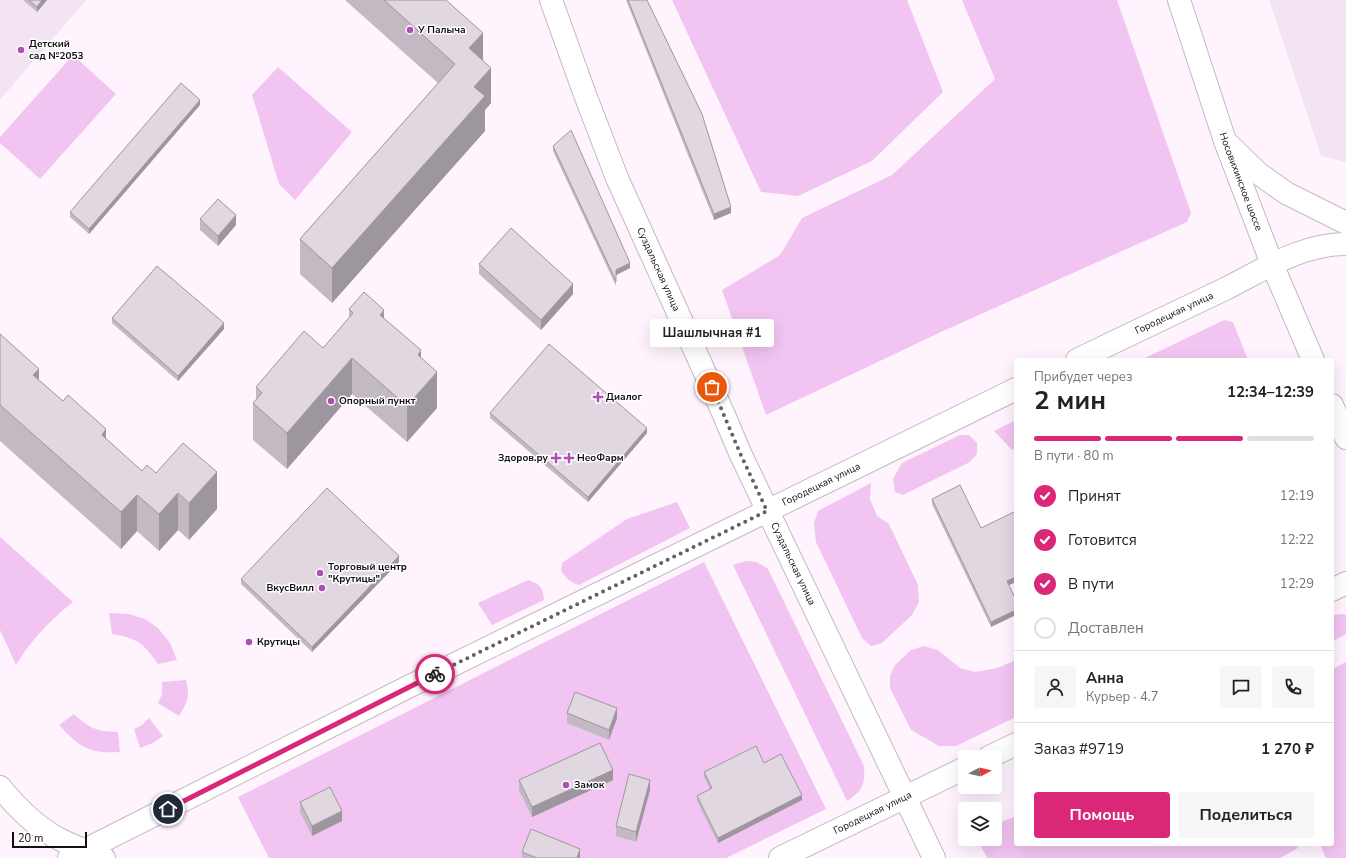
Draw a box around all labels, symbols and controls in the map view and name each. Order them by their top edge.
place label: У Палыча [417,23,466,37]
marker: У Палыча [405,25,415,35]
place label: Детский сад №2053 [29,37,83,63]
marker: Детский сад №2053 [16,45,26,55]
street label: Носовихинское шоссе [1216,131,1266,233]
street label: Суздальская улица [633,225,683,313]
street label: Городецкая улица [1133,289,1216,338]
callout: Шашлычная #1 [650,319,774,347]
text: Шашлычная #1 [663,324,761,342]
text: Прибудет через [1034,368,1132,386]
pin [695,370,729,404]
icon: bag [701,376,723,398]
text: 12:34–12:39 [1227,382,1314,402]
text: 2 мин [1034,383,1106,418]
place label: Диалог [606,390,643,404]
marker: Диалог [593,392,603,402]
place label: Опорный пункт [339,394,416,408]
marker: Опорный пункт [326,396,336,406]
text: В пути · 80 m [1034,447,1114,465]
place label: Здоров.ру [498,451,549,465]
place label: НеоФарм [577,451,624,465]
marker: Здоров.ру [551,453,561,463]
marker: НеоФарм [564,453,574,463]
street label: Городецкая улица [780,459,863,509]
icon: check [1034,485,1056,507]
text: Принят [1068,486,1121,506]
text: 12:19 [1280,487,1314,505]
street label: Суздальская улица [767,520,819,608]
icon: check [1034,529,1056,551]
text: Готовится [1068,530,1137,550]
text: 12:22 [1280,531,1314,549]
place label: Торговый центр "Крутицы" [328,560,407,586]
marker: Торговый центр "Крутицы" [315,568,325,578]
icon: check [1034,573,1056,595]
text: В пути [1068,574,1114,594]
text: 12:29 [1280,575,1314,593]
place label: ВкусВилл [266,581,314,595]
marker: ВкусВилл [317,583,327,593]
text: Доставлен [1068,618,1144,638]
place label: Крутицы [257,635,300,649]
marker: Крутицы [244,637,254,647]
courier [415,654,455,694]
icon: bike [424,663,446,685]
button: person [1034,666,1076,708]
button: chat [1220,666,1262,708]
button: phone [1272,666,1314,708]
text: Анна [1086,668,1124,688]
text: Курьер · 4.7 [1086,688,1159,706]
text: Заказ #9719 [1034,739,1124,759]
text: 1 270 ₽ [1261,739,1314,759]
north arrow [958,750,1002,794]
map controls [958,750,1002,846]
place label: Замок [574,778,605,792]
marker: Замок [561,780,571,790]
street label: Городецкая улица [831,788,914,838]
pin [151,792,185,826]
button: Помощь [1034,792,1170,838]
button: Поделиться [1178,792,1314,838]
icon: home [157,798,179,820]
button: layers [958,802,1002,846]
scale bar [12,830,87,849]
text: 20 m [18,831,43,846]

